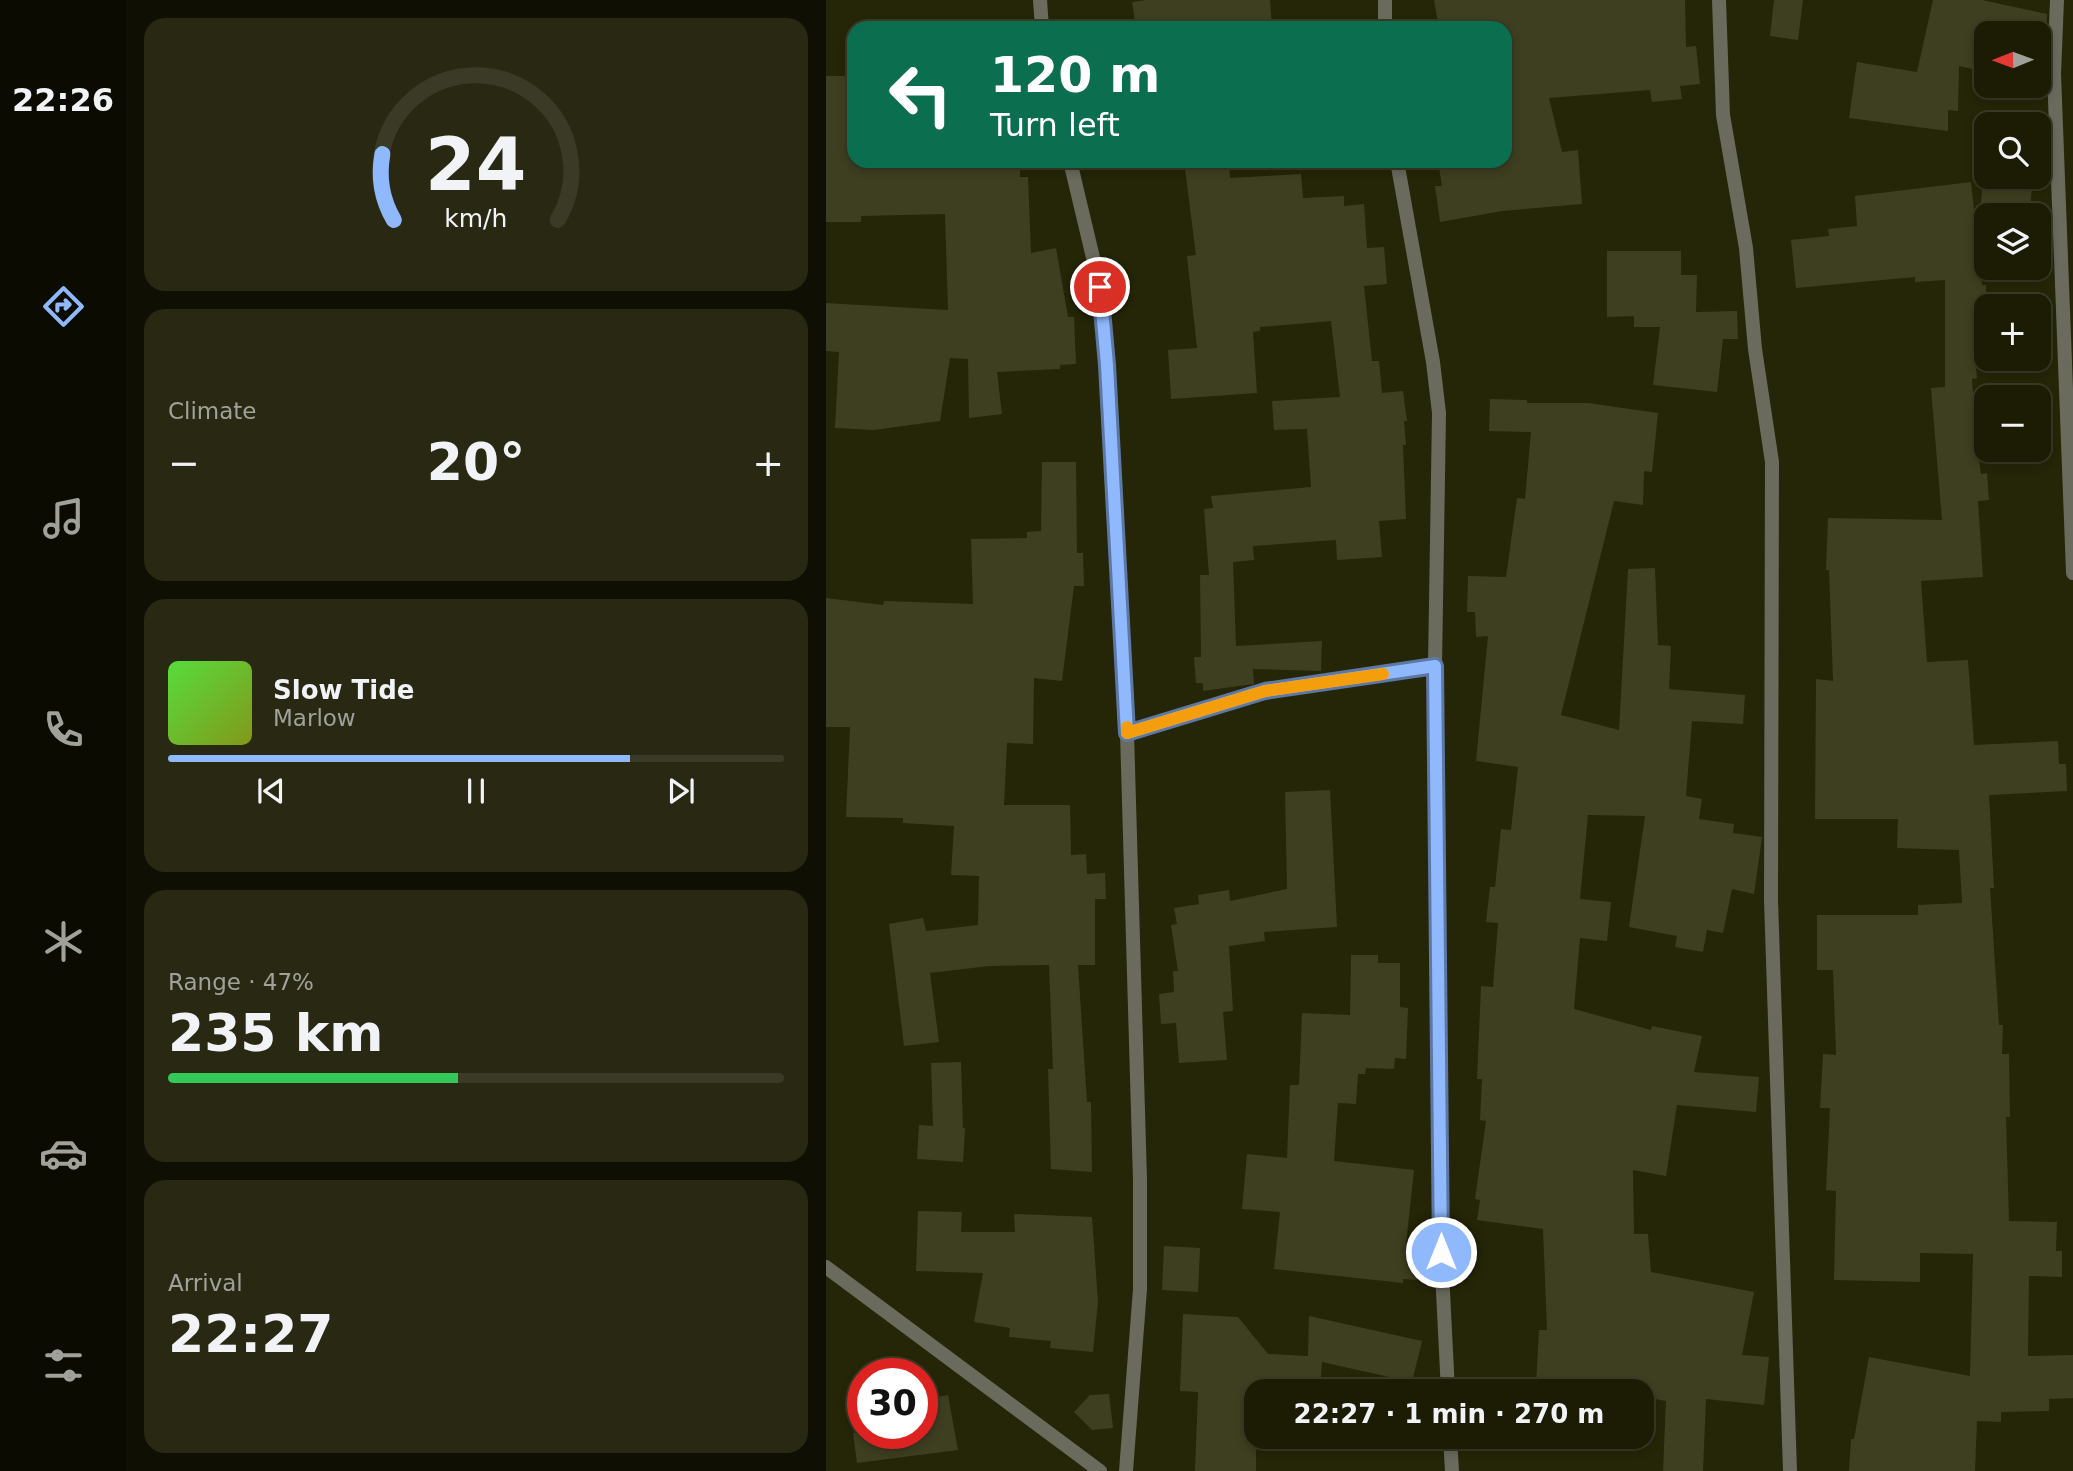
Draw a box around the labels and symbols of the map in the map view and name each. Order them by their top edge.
north arrow [1974,21,2051,98]
pin [1070,257,1130,317]
position arrow [1404,1215,1478,1289]
speed limit sign: 30 [847,1358,938,1449]

